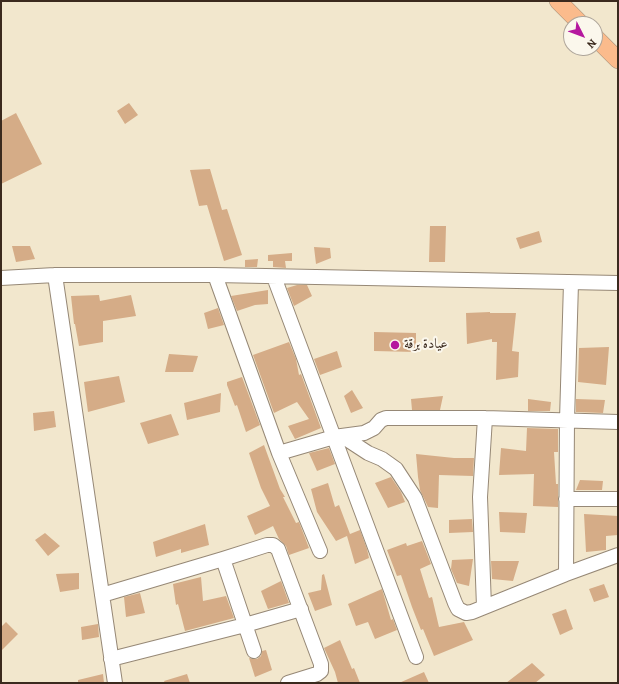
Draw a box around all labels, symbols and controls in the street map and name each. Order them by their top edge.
north arrow [563,16,603,56]
text: N [583,36,600,52]
place label: عيادة برقة [404,337,448,353]
marker: عيادة برقة [389,339,401,351]

